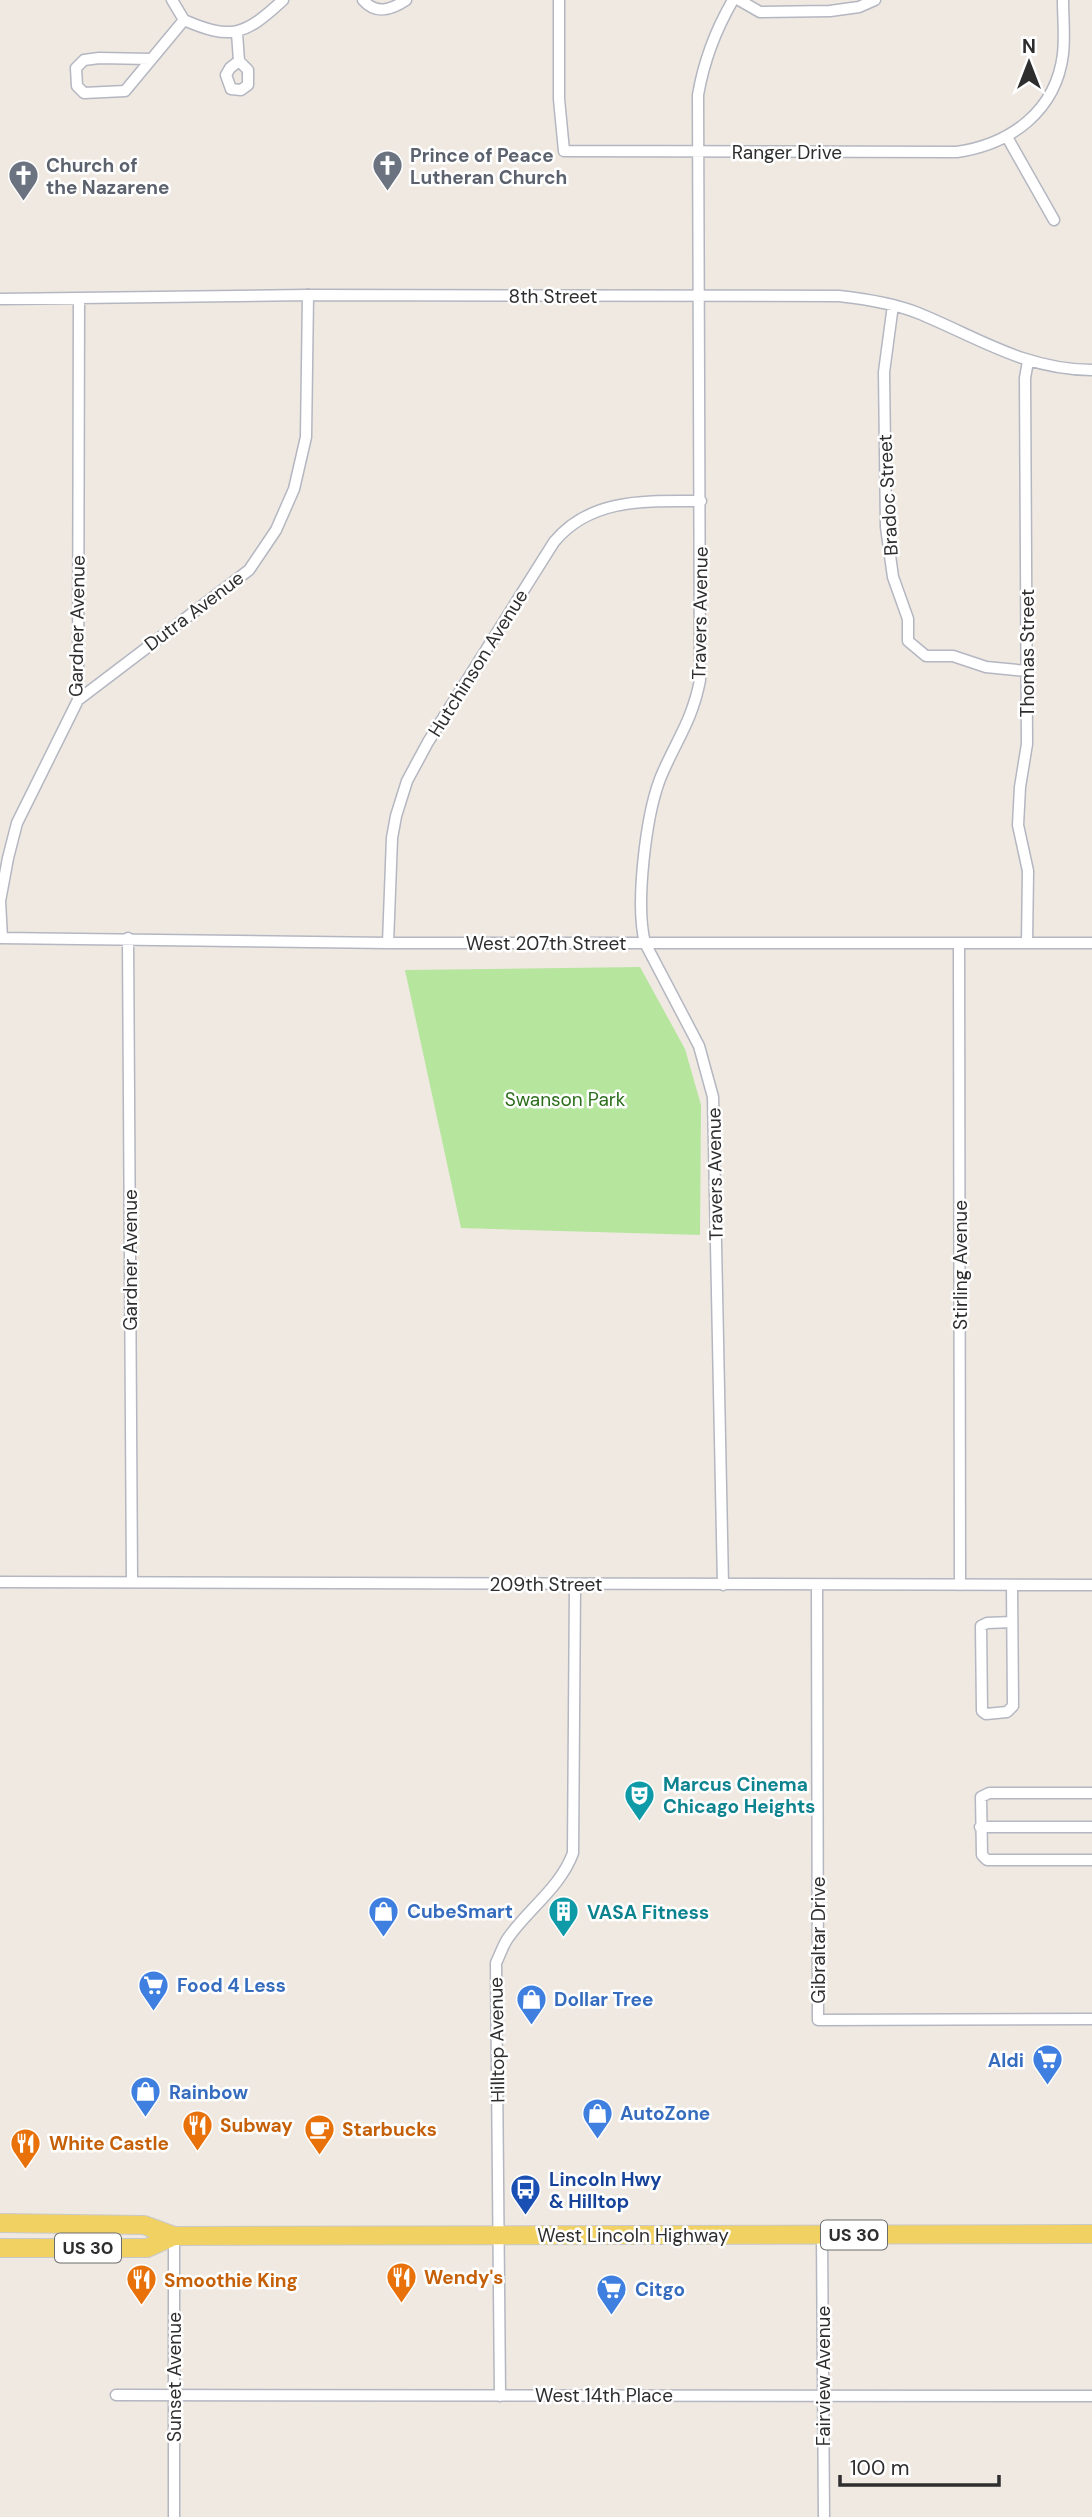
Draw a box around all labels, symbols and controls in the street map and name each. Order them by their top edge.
north arrow [994,28,1064,98]
text: N [1022,34,1036,59]
street label: Ranger Drive [732,140,842,165]
place label: Prince of Peace Lutheran Church [410,143,567,190]
church icon: Prince of Peace Lutheran Church [370,149,404,193]
place label: Church of the Nazarene [46,153,170,200]
church icon: Church of the Nazarene [6,159,40,203]
street label: 8th Street [509,284,597,309]
street label: Bradoc Street [872,434,904,556]
street label: Travers Avenue [686,546,714,680]
street label: Gardner Avenue [63,555,91,697]
street label: Dutra Avenue [139,565,249,657]
street label: Hutchinson Avenue [422,584,534,742]
street label: Thomas Street [1015,589,1040,717]
street label: West 207th Street [466,931,626,956]
park label: Swanson Park [505,1087,626,1112]
street label: Travers Avenue [701,1107,729,1241]
street label: Gardner Avenue [118,1189,143,1331]
street label: Stirling Avenue [948,1200,973,1330]
street label: 209th Street [490,1572,602,1597]
place label: Marcus Cinema Chicago Heights [663,1772,815,1819]
theatre icon: Marcus Cinema Chicago Heights [623,1778,657,1822]
street label: Gibraltar Drive [806,1876,831,2004]
shop icon: CubeSmart [367,1894,401,1938]
building icon: VASA Fitness [547,1895,581,1939]
place label: CubeSmart [407,1899,513,1924]
place label: VASA Fitness [587,1900,709,1925]
supermarket icon: Food 4 Less [137,1968,171,2012]
place label: Food 4 Less [177,1973,286,1998]
street label: Hilltop Avenue [483,1977,511,2103]
shop icon: Dollar Tree [514,1982,548,2026]
place label: Dollar Tree [554,1987,654,2012]
supermarket icon: Aldi [1030,2043,1064,2087]
place label: Aldi [988,2048,1024,2073]
shop icon: Rainbow [129,2075,163,2119]
place label: Rainbow [169,2080,248,2105]
shop icon: AutoZone [580,2096,614,2140]
place label: AutoZone [620,2101,710,2126]
restaurant icon: Subway [180,2108,214,2152]
cafe icon: Starbucks [302,2112,336,2156]
place label: Subway [220,2113,293,2138]
place label: Starbucks [342,2117,437,2142]
restaurant icon: White Castle [9,2126,43,2170]
place label: White Castle [49,2131,169,2156]
place label: Lincoln Hwy & Hilltop [549,2167,662,2214]
bus stop icon: Lincoln Hwy & Hilltop [509,2173,543,2217]
road number: US 30 [821,2220,887,2250]
street label: West Lincoln Highway [537,2223,729,2248]
road number: US 30 [55,2234,121,2262]
restaurant icon: Wendy's [384,2260,418,2304]
restaurant icon: Smoothie King [124,2263,158,2307]
place label: Wendy's [424,2265,503,2290]
place label: Smoothie King [164,2268,298,2293]
supermarket icon: Citgo [595,2272,629,2316]
place label: Citgo [635,2277,685,2302]
street label: Fairview Avenue [811,2306,836,2446]
street label: Sunset Avenue [162,2312,187,2442]
street label: West 14th Place [535,2383,673,2408]
scale bar [840,2444,999,2488]
text: 100 m [850,2454,910,2482]

